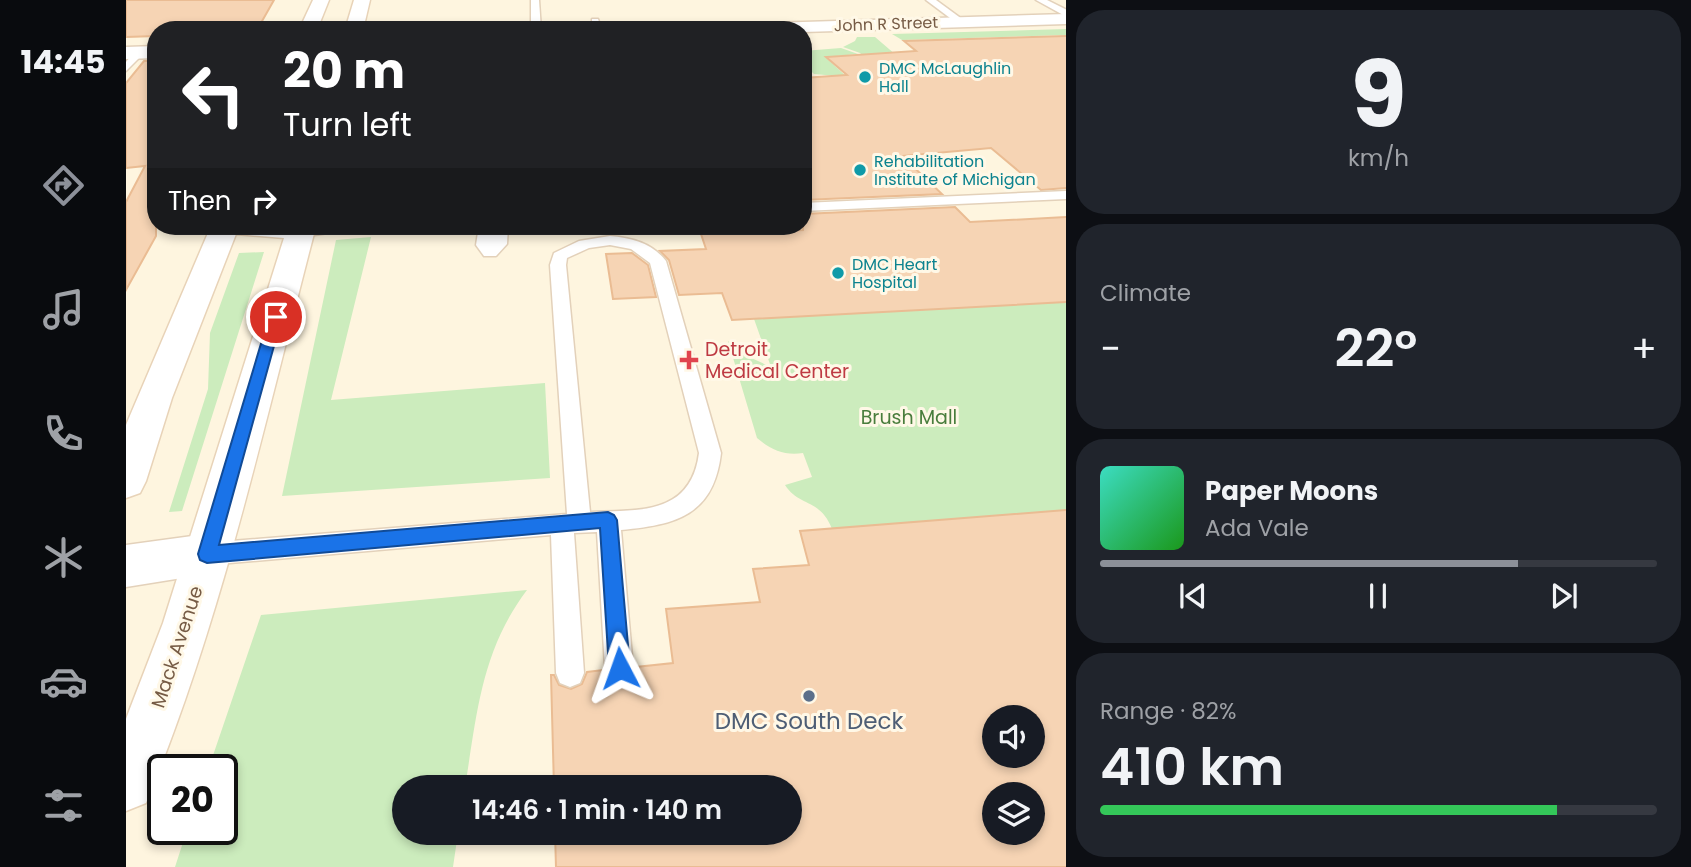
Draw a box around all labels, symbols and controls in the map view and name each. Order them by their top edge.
street label: John R Street [833,11,939,37]
text: 9 [1351,31,1406,159]
text: 20 m [283,37,405,105]
text: 14:45 [20,39,106,84]
icon: left [168,49,259,140]
place label: DMC McLaughlin Hall [879,57,1011,98]
marker: DMC McLaughlin Hall [857,69,873,85]
text: Turn left [283,102,412,147]
text: km/h [1348,142,1409,174]
place label: Rehabilitation Institute of Michigan [874,150,1036,191]
icon: directions [39,161,88,210]
marker: Rehabilitation Institute of Michigan [852,162,868,178]
icon: right [245,182,283,220]
text: Then [168,183,231,219]
place label: DMC Heart Hospital [852,253,937,294]
marker: DMC Heart Hospital [830,265,846,281]
text: Climate [1100,277,1191,309]
icon: music [39,285,88,334]
pin [246,287,306,347]
icon: arrive [257,298,295,336]
text: 22° [1335,312,1417,385]
text: − [1100,322,1121,375]
text: + [1631,322,1657,375]
place label: Detroit Medical Center [705,336,849,385]
marker: Detroit Medical Center [679,350,699,370]
park label: Brush Mall [861,404,957,431]
icon: phone [39,409,88,458]
text: Paper Moons [1205,473,1378,509]
text: Ada Vale [1205,512,1309,544]
icon: climate [39,533,88,582]
icon: previous [1174,577,1212,615]
icon: pause [1359,577,1397,615]
icon: next [1545,577,1583,615]
street label: Mack Avenue [145,582,209,712]
position arrow [583,631,657,705]
icon: car [39,657,88,706]
marker: DMC South Deck [801,688,817,704]
text: Range · 82% [1100,695,1236,727]
place label: DMC South Deck [715,705,903,737]
map controls [982,705,1045,845]
button: sound [982,705,1045,768]
text: 410 km [1100,730,1284,803]
speed limit sign: 20 [147,754,238,845]
icon: filters [39,781,88,830]
button: layers [982,782,1045,845]
text: 14:46 · 1 min · 140 m [472,792,722,828]

